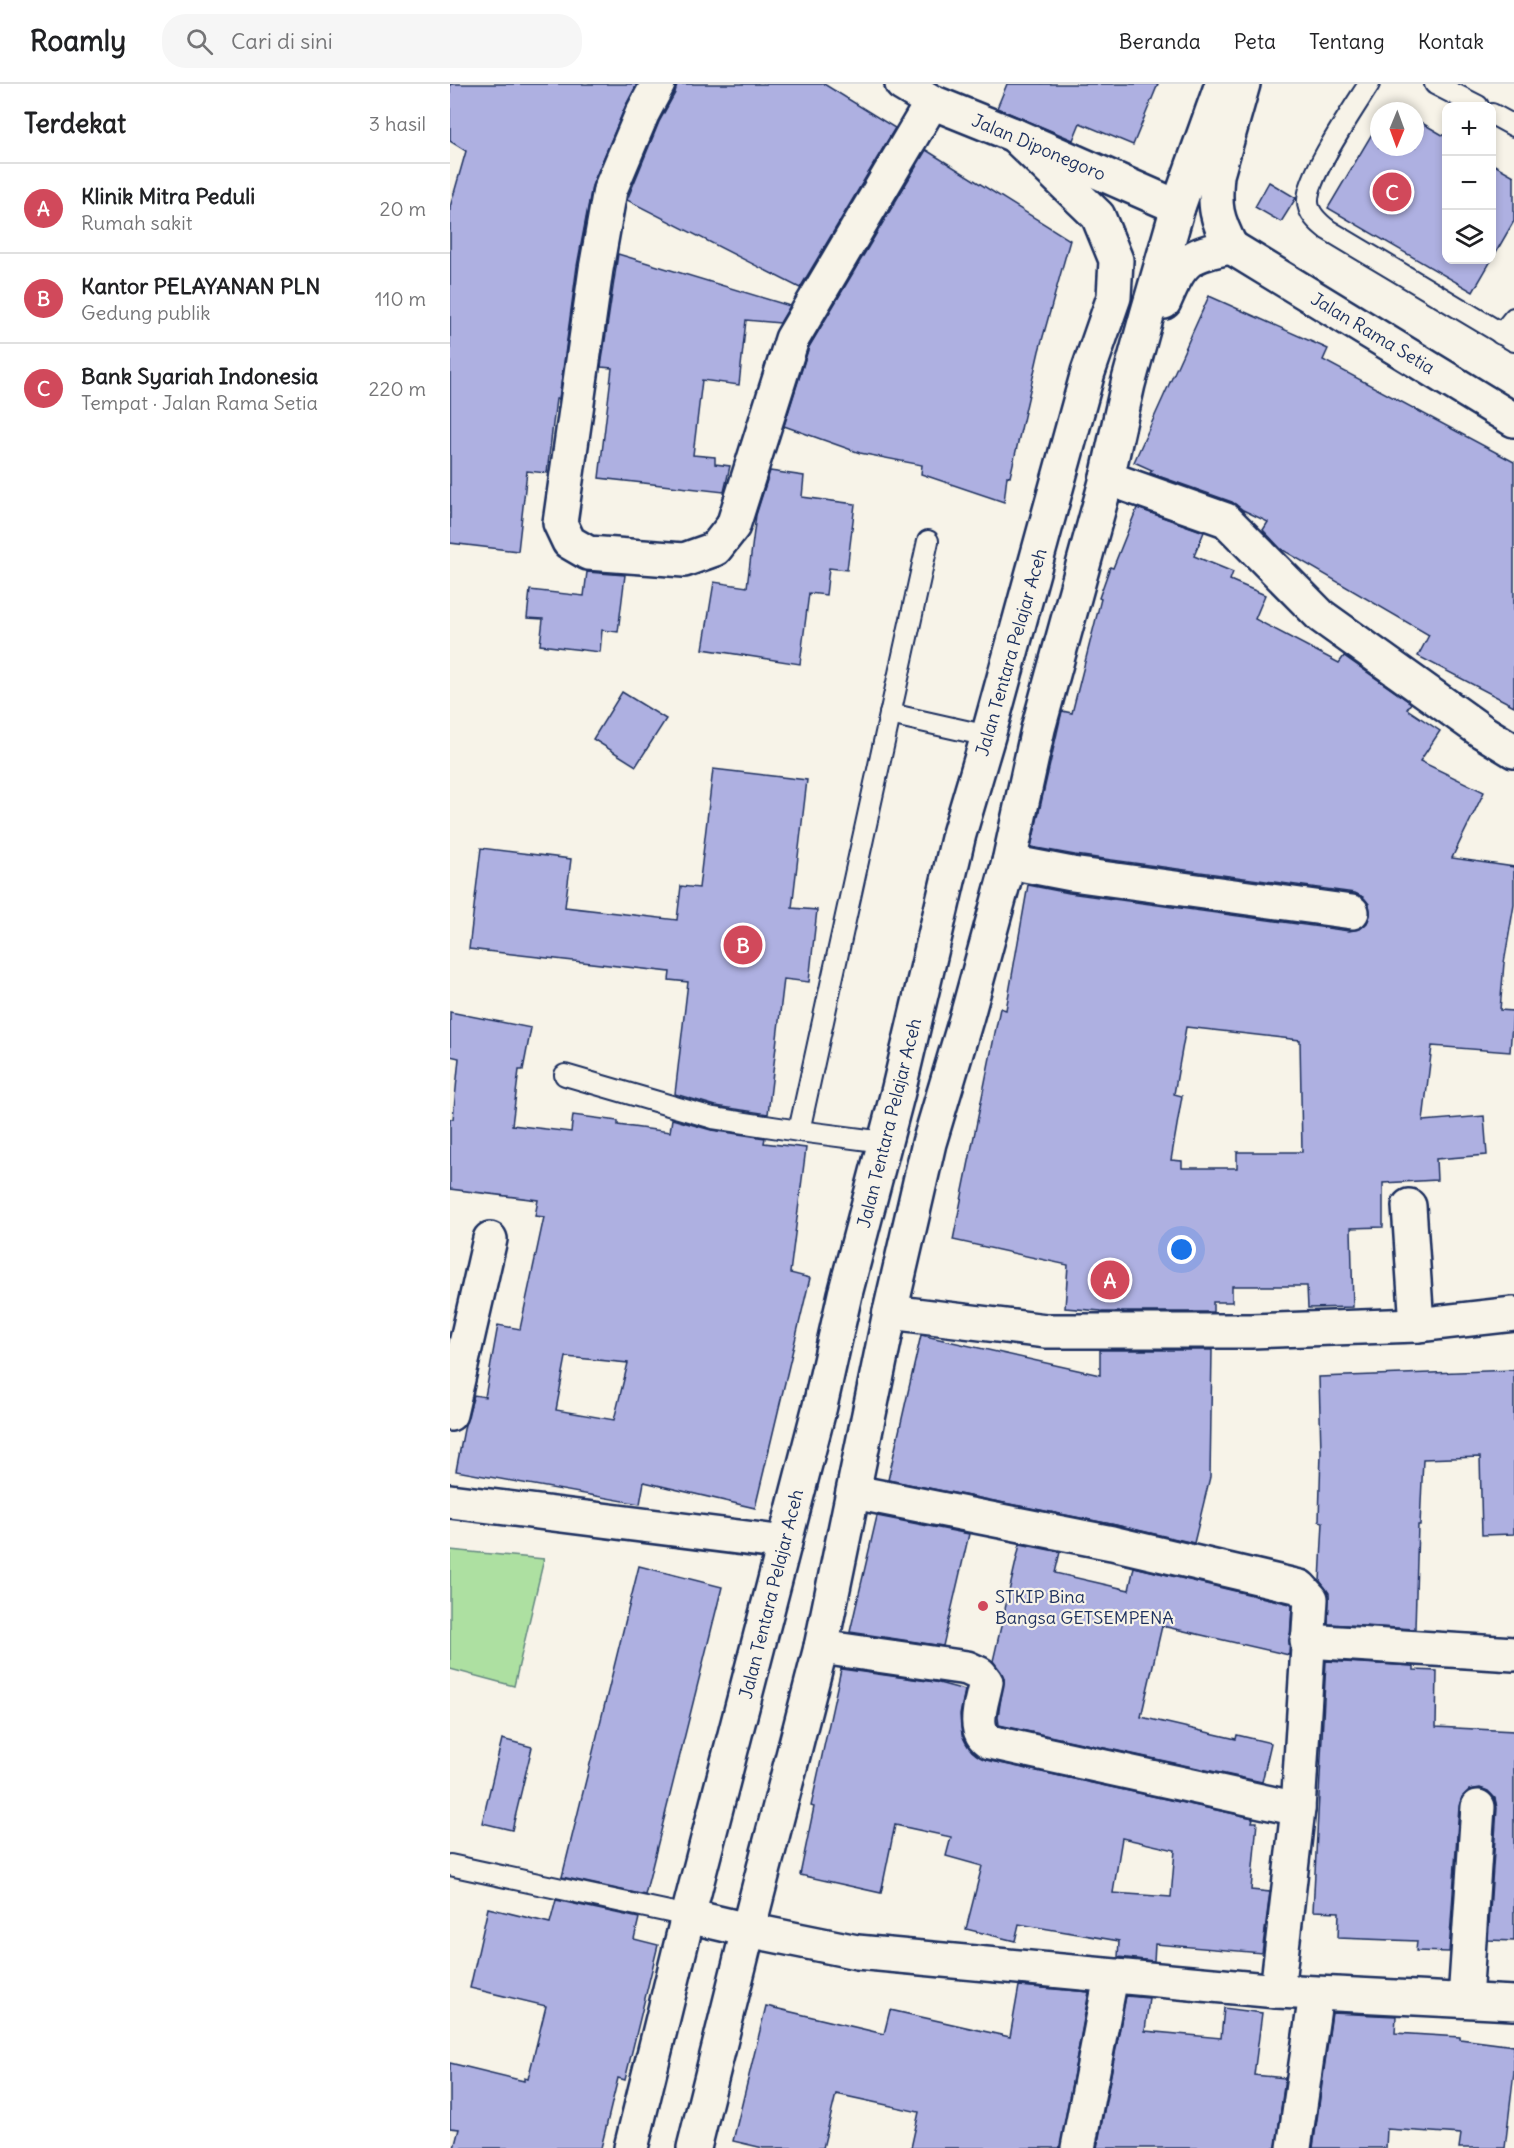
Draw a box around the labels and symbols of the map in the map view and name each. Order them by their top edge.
north arrow [1370,102,1424,156]
street label: Jalan Diponegoro [969,108,1109,186]
pin: C [1372,170,1412,214]
street label: Jalan Rama Setia [1307,287,1439,379]
street label: Jalan Tentara Pelajar Aceh [970,545,1052,759]
pin: B [724,922,762,968]
street label: Jalan Tentara Pelajar Aceh [852,1016,926,1230]
your location [1167,1235,1196,1264]
pin: A [1090,1258,1130,1302]
street label: Jalan Tentara Pelajar Aceh [734,1487,808,1701]
place label: STKIP Bina Bangsa GETSEMPENA [995,1585,1174,1629]
marker: STKIP Bina Bangsa GETSEMPENA [976,1599,990,1613]

